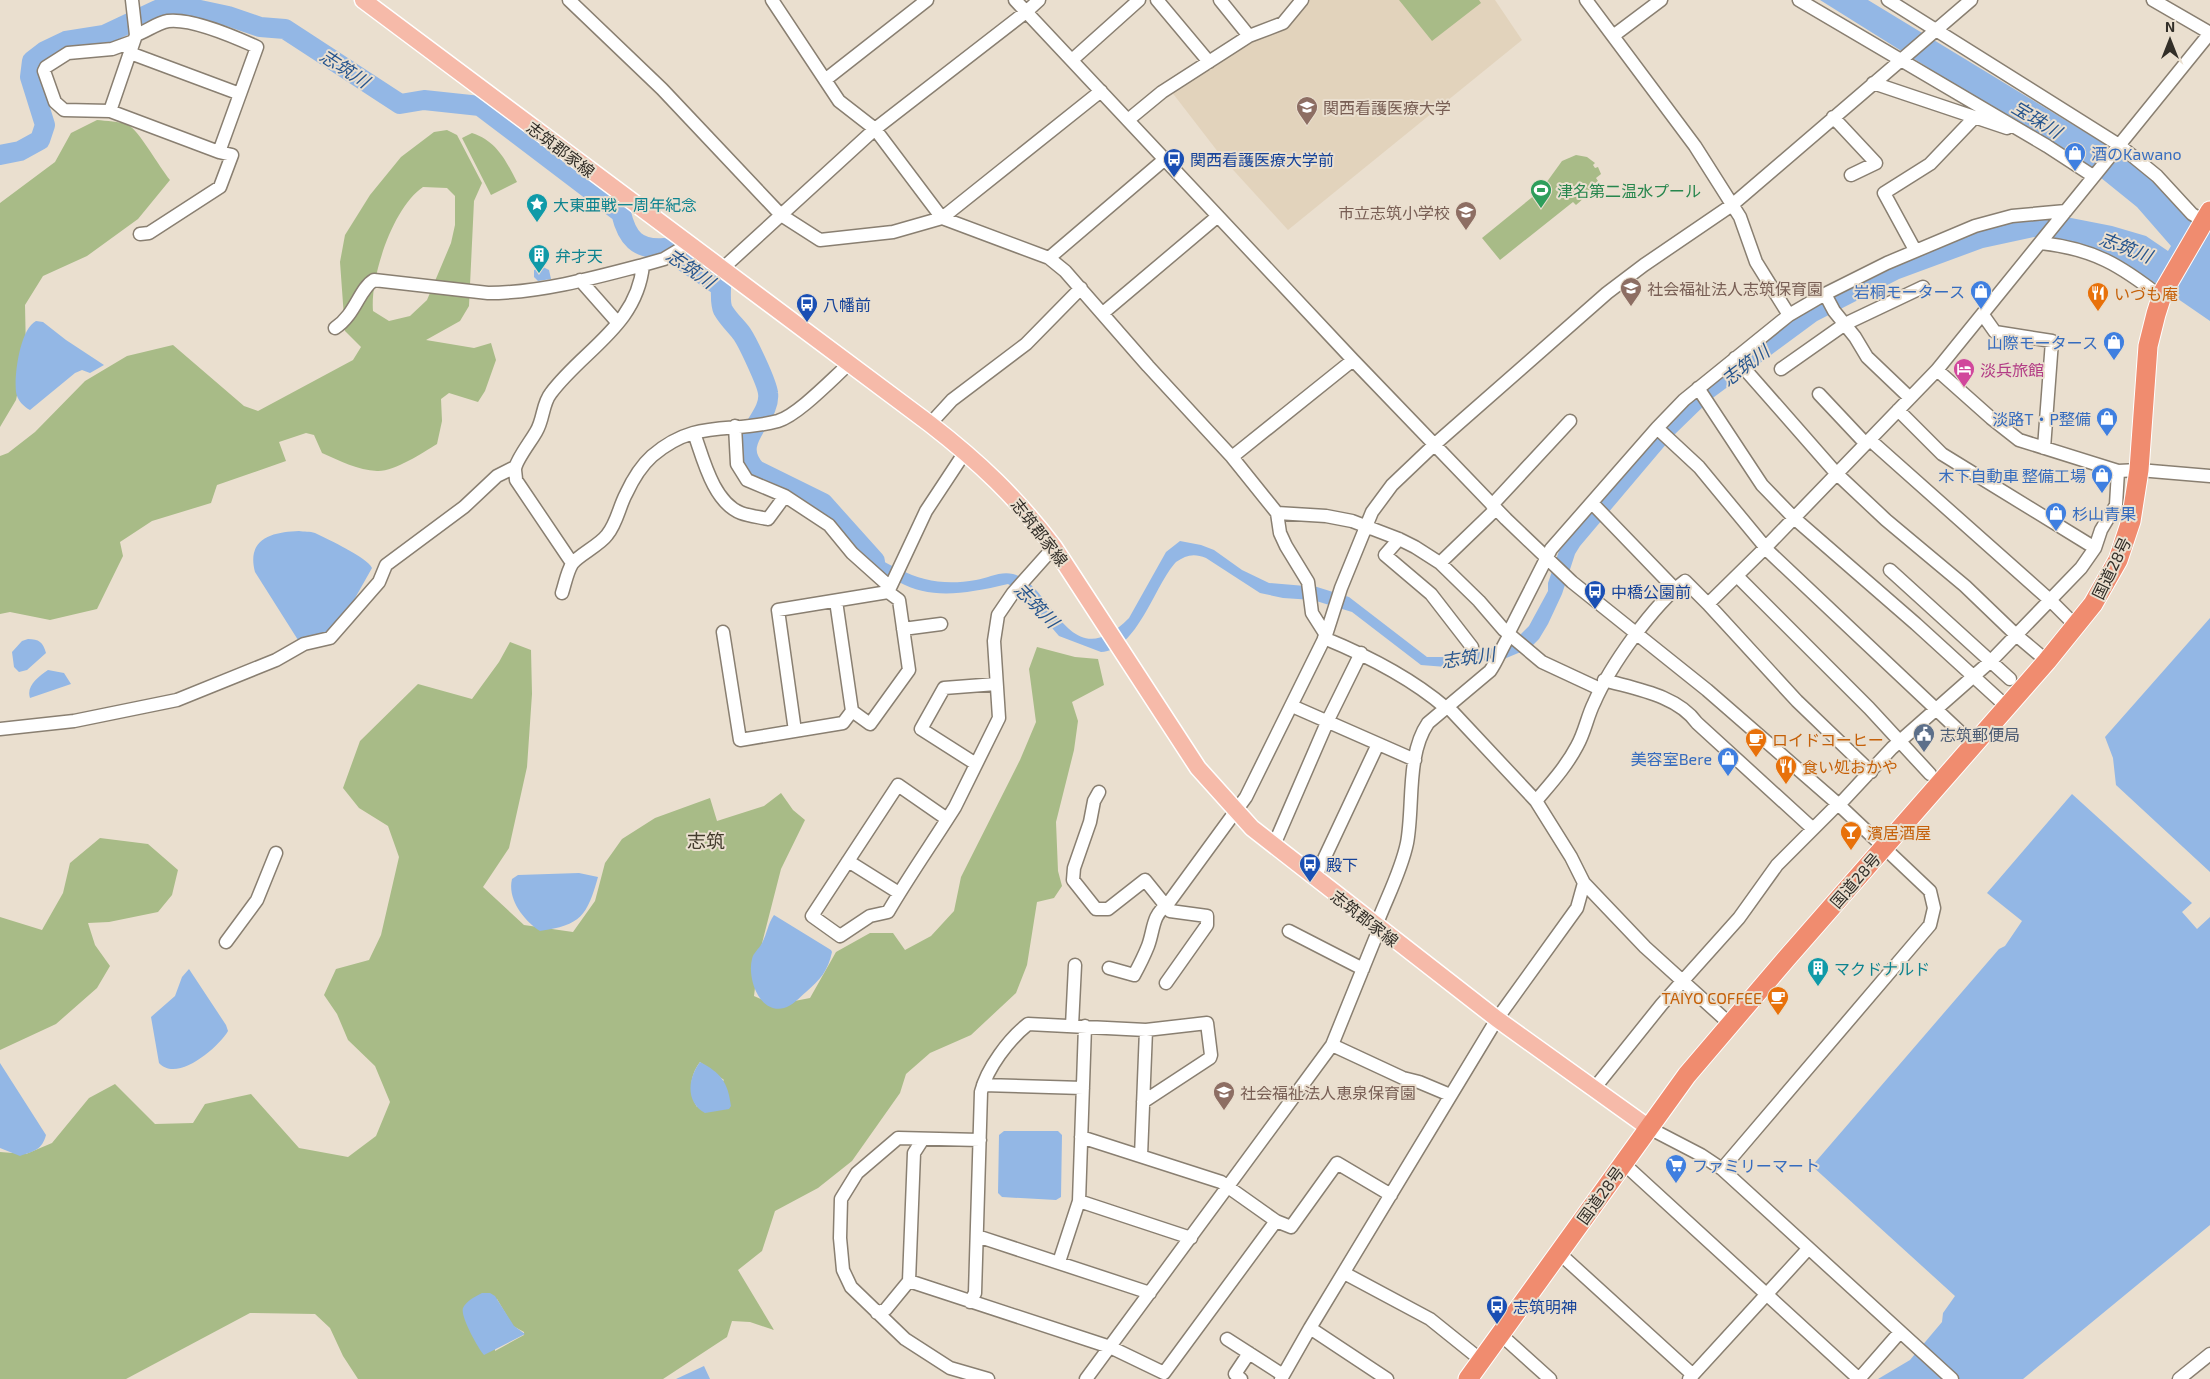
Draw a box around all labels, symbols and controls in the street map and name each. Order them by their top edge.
north arrow [2145,15,2195,65]
text: N [2165,18,2175,35]
water label: 志筑川 [316,44,375,93]
school or university icon: 関西看護医療大学 [1295,95,1319,126]
water label: 宝珠川 [2008,96,2068,143]
place label: 関西看護医療大学 [1323,98,1451,117]
street label: 志筑郡家線 [523,117,599,181]
shop icon: 酒のKawano [2063,141,2087,172]
place label: 酒のKawano [2091,144,2182,163]
bus stop icon: 関西看護医療大学前 [1162,147,1186,178]
place label: 関西看護医療大学前 [1190,150,1334,169]
sports icon: 津名第二温水プール [1529,178,1553,209]
place label: 津名第二温水プール [1557,181,1701,200]
place icon: 大東亜戦一周年紀念 [525,192,549,223]
place label: 大東亜戦一周年紀念 [553,195,697,214]
school or university icon: 市立志筑小学校 [1454,200,1478,231]
place label: 市立志筑小学校 [1338,203,1450,222]
water label: 志筑川 [2097,227,2157,268]
building icon: 弁才天 [527,243,551,274]
water label: 志筑川 [663,244,721,294]
place label: 弁才天 [555,246,603,265]
school or university icon: 社会福祉法人志筑保育園 [1619,276,1643,307]
place label: 社会福祉法人志筑保育園 [1647,279,1823,298]
shop icon: 岩桐モータース [1969,279,1993,310]
restaurant icon: いづも庵 [2086,281,2110,312]
place label: 岩桐モータース [1854,282,1965,301]
place label: いづも庵 [2114,284,2178,303]
bus stop icon: 八幡前 [795,292,819,323]
place label: 八幡前 [823,295,871,314]
shop icon: 山際モータース [2102,330,2126,361]
place label: 山際モータース [1987,333,2098,352]
water label: 志筑川 [1717,339,1775,390]
hotel icon: 淡兵旅館 [1952,357,1976,388]
place label: 淡兵旅館 [1980,360,2044,379]
shop icon: 淡路T・P整備 [2095,406,2119,437]
place label: 淡路T・P整備 [1992,409,2091,428]
shop icon: 木下自動車 整備工場 [2090,463,2114,494]
place label: 木下自動車 整備工場 [1938,466,2086,485]
street label: 志筑郡家線 [1008,495,1072,569]
shop icon: 杉山青果 [2044,501,2068,532]
place label: 杉山青果 [2072,504,2136,523]
street label: 国道28号 [2088,534,2134,602]
water label: 志筑川 [1010,578,1065,634]
bus stop icon: 中橋公園前 [1583,579,1607,610]
place label: 中橋公園前 [1611,582,1691,601]
water label: 志筑川 [1440,642,1498,672]
public building icon: 志筑郵便局 [1912,722,1936,753]
place label: 志筑郵便局 [1940,725,2020,744]
cafe icon: ロイドコーヒー [1744,727,1768,758]
place label: ロイドコーヒー [1772,730,1884,749]
shop icon: 美容室Bere [1716,746,1740,777]
place label: 美容室Bere [1631,749,1712,768]
restaurant icon: 食い処おかや [1774,754,1798,785]
place label: 食い処おかや [1802,757,1898,776]
bar icon: 濱居酒屋 [1839,820,1863,851]
place label: 濱居酒屋 [1867,823,1931,842]
district label: 志筑 [687,829,725,852]
street label: 国道28号 [1826,849,1884,911]
bus stop icon: 殿下 [1298,852,1322,883]
place label: 殿下 [1326,855,1358,874]
street label: 志筑郡家線 [1328,886,1402,950]
building icon: マクドナルド [1806,956,1830,987]
place label: マクドナルド [1834,959,1930,978]
cafe icon: TAIYO COFFEE [1766,985,1790,1016]
place label: TAIYO COFFEE [1662,988,1762,1007]
school or university icon: 社会福祉法人恵泉保育園 [1212,1080,1236,1111]
place label: 社会福祉法人恵泉保育園 [1240,1083,1416,1102]
supermarket icon: ファミリーマート [1664,1153,1688,1184]
place label: ファミリーマート [1692,1156,1820,1175]
street label: 国道28号 [1573,1162,1627,1228]
bus stop icon: 志筑明神 [1485,1294,1509,1325]
place label: 志筑明神 [1513,1297,1577,1316]

